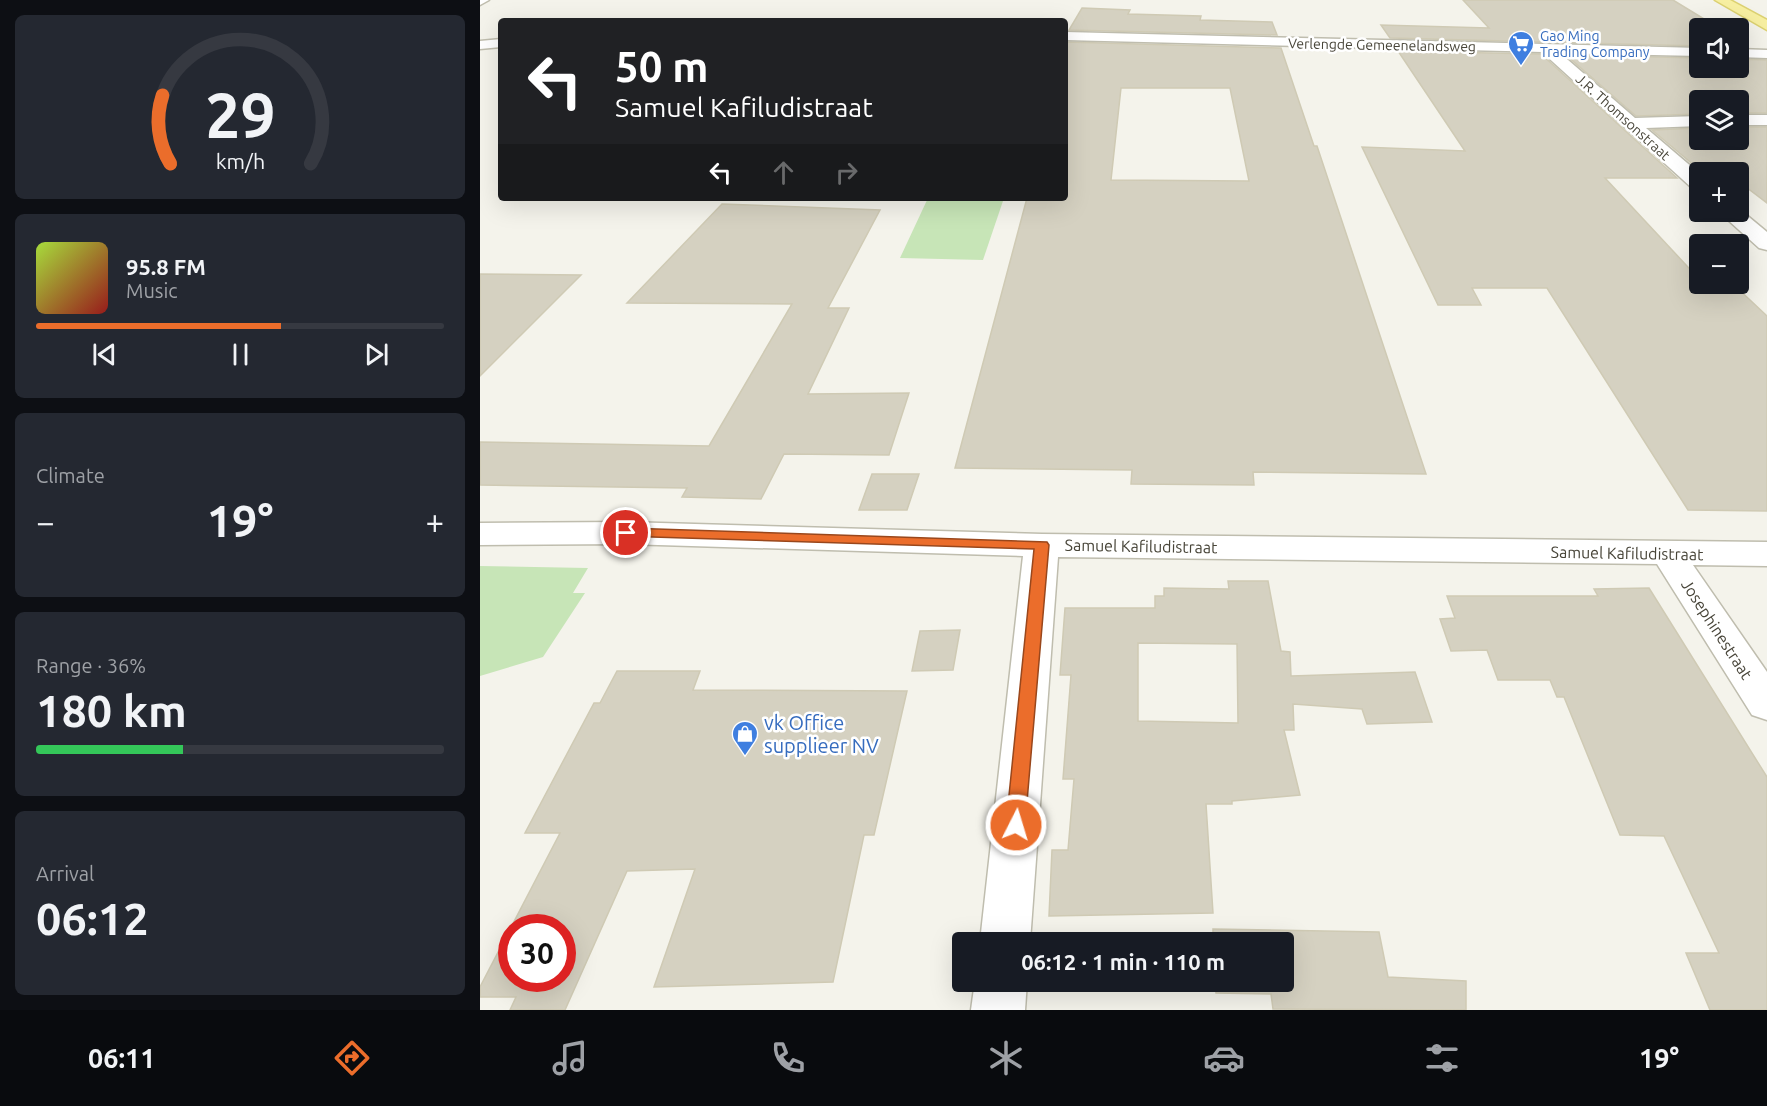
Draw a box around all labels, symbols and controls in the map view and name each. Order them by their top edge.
map controls [1689,18,1749,294]
button: sound [1689,18,1749,78]
place label: Gao Ming Trading Company [1540,28,1650,60]
supermarket icon: Gao Ming Trading Company [1506,29,1536,67]
street label: Verlengde Gemeenelandsweg [1288,35,1476,55]
icon: left [516,42,594,120]
text: 50 m [615,43,709,90]
street label: J.R. Thomsonstraat [1573,71,1674,164]
text: 29 [205,80,275,150]
button: layers [1689,90,1749,150]
text: Samuel Kafiludistraat [615,92,873,122]
text: km/h [215,149,265,173]
icon: left [704,156,737,189]
icon: ahead [767,156,800,189]
icon: right [830,156,863,189]
button: + [1689,162,1749,222]
button: − [1689,234,1749,294]
text: 95.8 FM [126,254,206,279]
text: Music [126,279,178,302]
icon: previous [88,338,121,371]
icon: pause [224,338,257,371]
icon: next [360,338,393,371]
text: Climate [36,464,105,487]
text: 19° [207,495,273,546]
text: − [36,503,55,540]
text: + [425,503,444,540]
pin [600,507,651,558]
icon: arrive [609,516,642,549]
street label: Samuel Kafiludistraat [1064,536,1218,556]
street label: Samuel Kafiludistraat [1550,543,1704,563]
street label: Josephinestraat [1678,576,1756,683]
text: Range · 36% [36,654,146,677]
text: 180 km [36,685,187,736]
place label: vk Office supplieer NV [764,711,879,757]
shop icon: vk Office supplieer NV [730,719,760,757]
position arrow [984,793,1048,857]
text: Arrival [36,862,94,885]
text: 06:12 [36,893,149,944]
speed limit sign: 30 [498,914,576,992]
text: 06:12 · 1 min · 110 m [1021,949,1225,974]
icon: directions [331,1037,373,1079]
icon: music [549,1037,591,1079]
icon: phone [767,1037,809,1079]
icon: climate [985,1037,1027,1079]
icon: car [1203,1037,1245,1079]
icon: filters [1421,1037,1463,1079]
text: 06:11 [88,1043,156,1073]
text: 19° [1639,1043,1679,1073]

